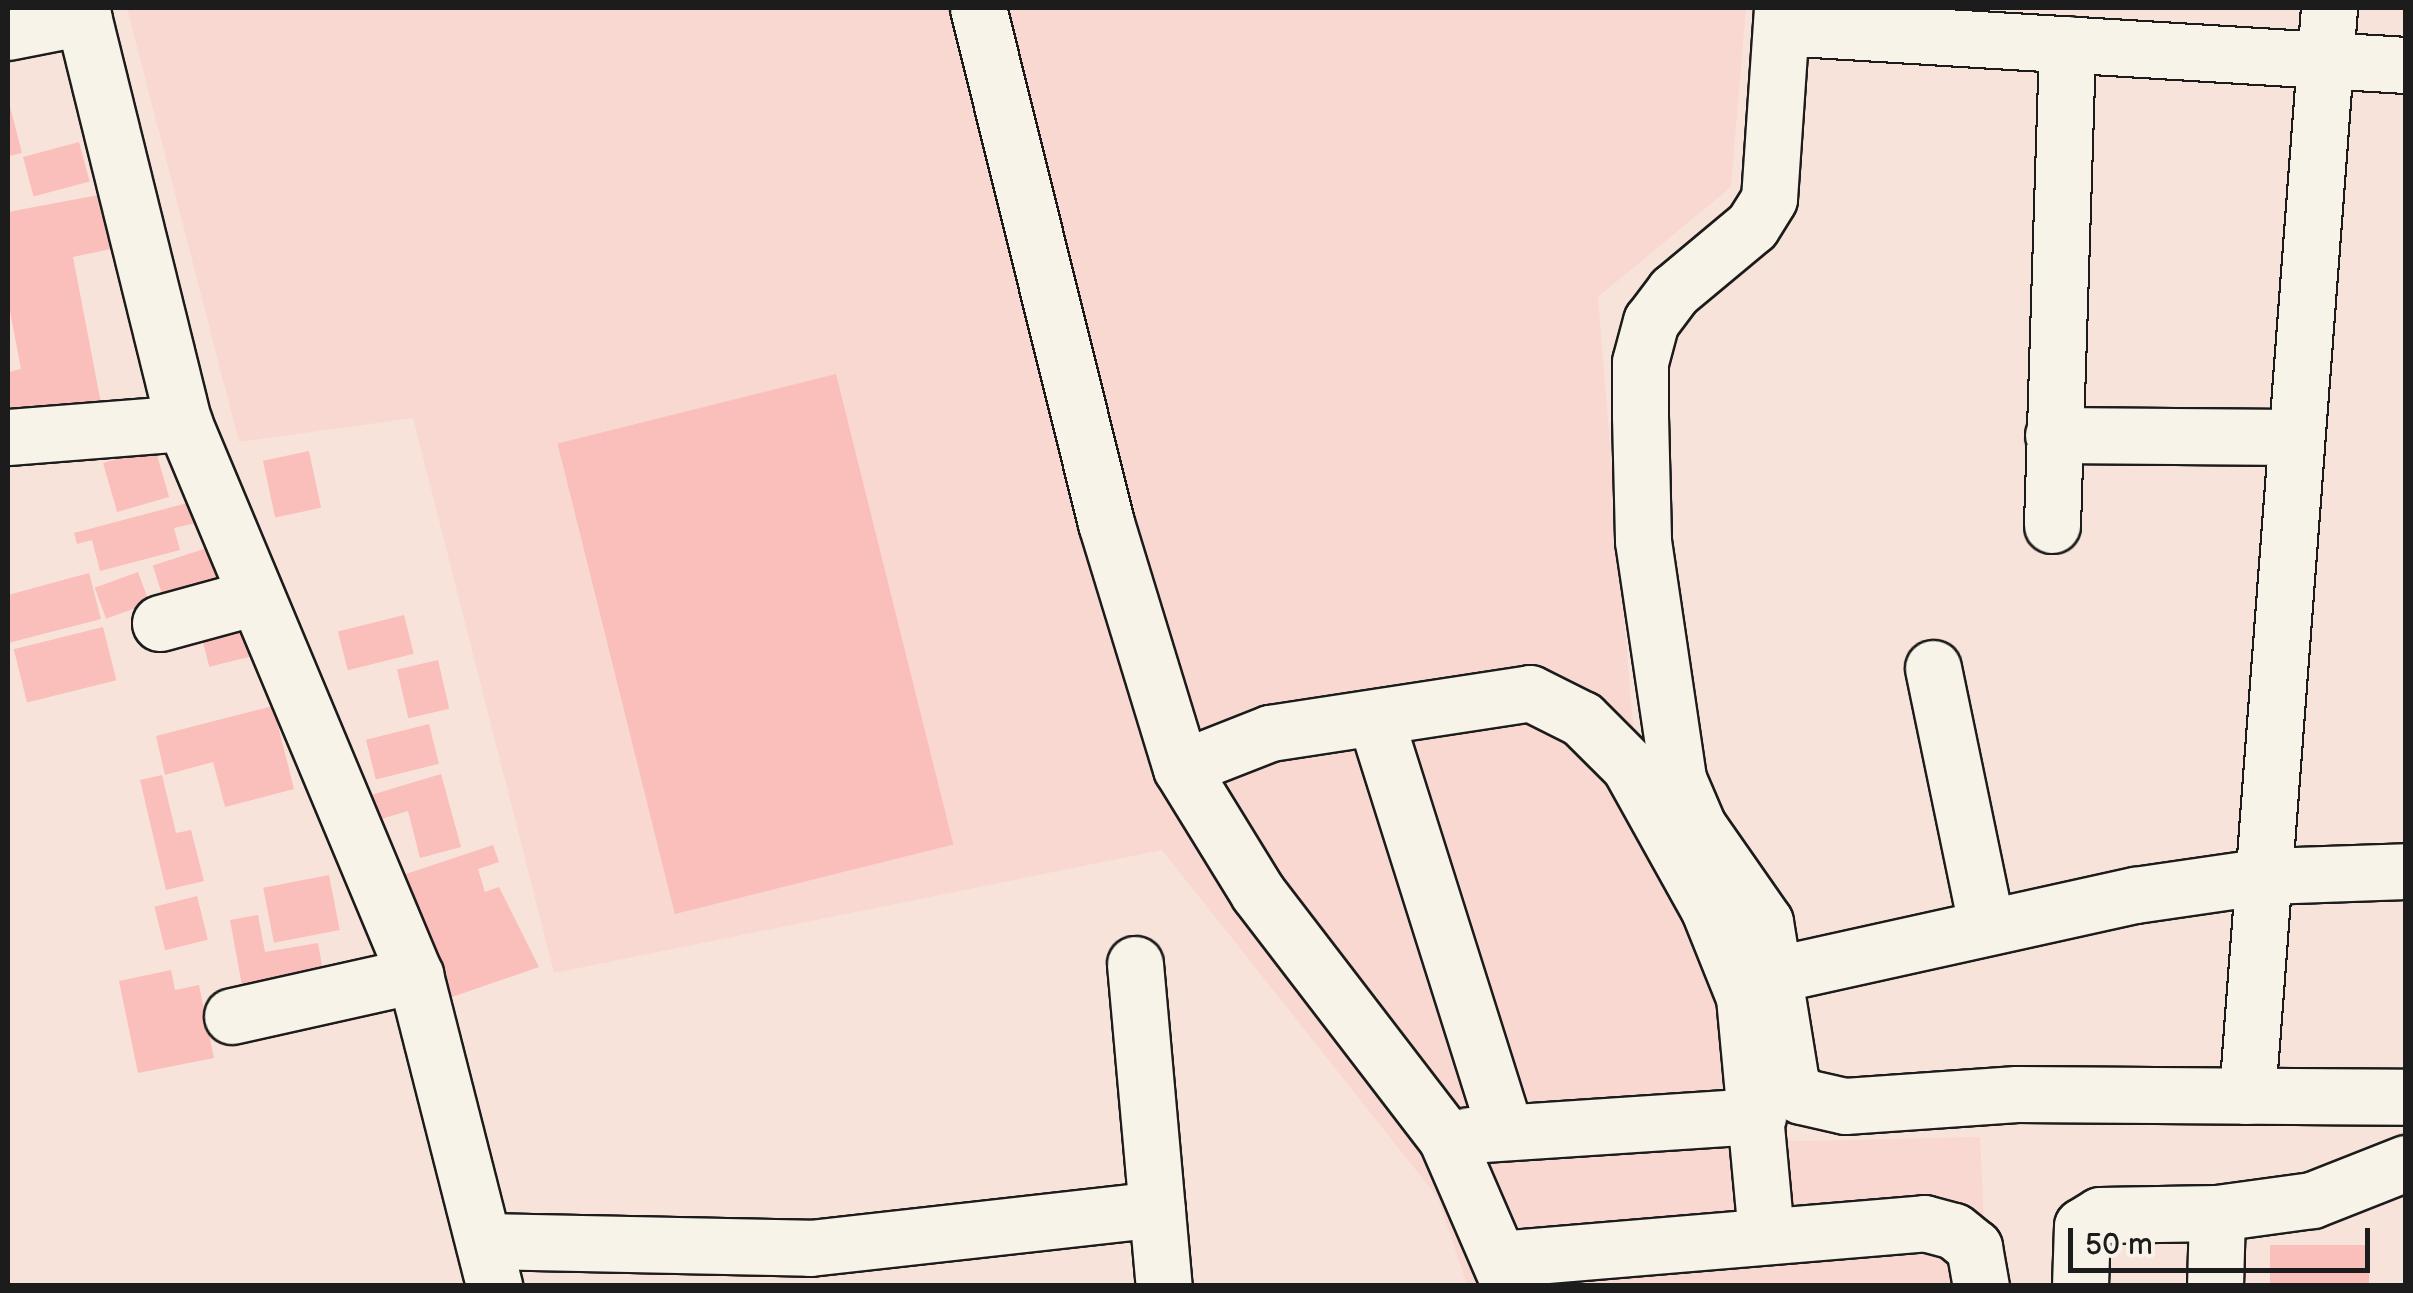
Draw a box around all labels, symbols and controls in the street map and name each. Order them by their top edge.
scale bar [2073,1208,2376,1270]
text: 50 m [2085,1227,2153,1263]

